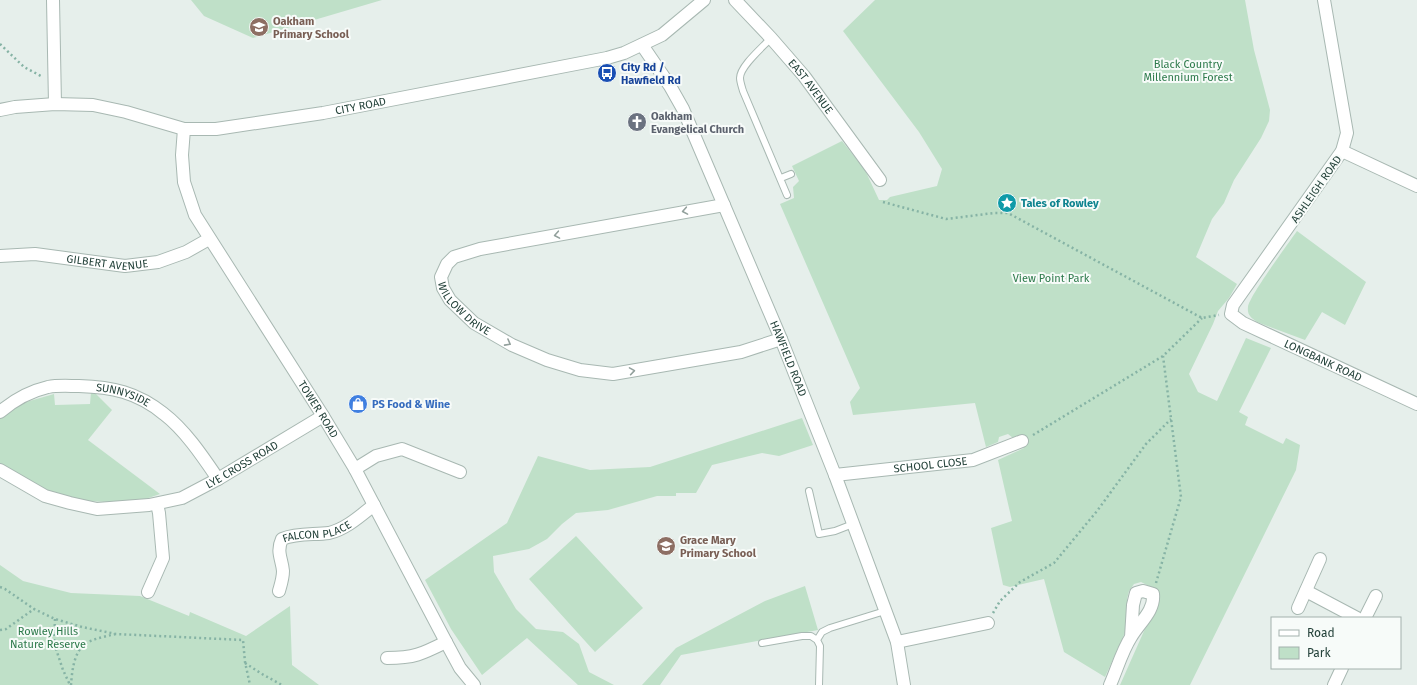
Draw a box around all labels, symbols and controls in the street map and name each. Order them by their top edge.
place label: Oakham Primary School [273,15,350,41]
school or university icon: Oakham Primary School [248,16,270,38]
street label: EAST AVENUE [785,57,835,117]
park label: Black Country Millennium Forest [1143,58,1233,84]
place label: City Rd / Hawfield Rd [621,61,681,87]
bus stop icon: City Rd / Hawfield Rd [596,62,618,84]
street label: CITY ROAD [334,95,387,118]
place label: Oakham Evangelical Church [651,110,744,136]
church icon: Oakham Evangelical Church [626,111,648,133]
street label: ASHLEIGH ROAD [1288,153,1344,225]
place icon: Tales of Rowley [996,192,1018,214]
place label: Tales of Rowley [1021,197,1099,210]
one-way arrow [682,207,688,215]
one-way arrow [554,230,560,238]
street label: GILBERT AVENUE [66,252,149,273]
park label: View Point Park [1013,272,1090,285]
street label: WILLOW DRIVE [435,281,493,338]
street label: HAWFIELD ROAD [767,319,809,398]
street label: LONGBANK ROAD [1282,337,1364,384]
one-way arrow [504,338,511,345]
one-way arrow [629,367,635,376]
street label: TOWER ROAD [295,378,341,440]
street label: SUNNYSIDE [95,381,153,410]
shop icon: PS Food & Wine [347,393,369,415]
place label: PS Food & Wine [372,398,450,411]
street label: LYE CROSS ROAD [204,438,281,491]
street label: SCHOOL CLOSE [893,455,968,476]
street label: FALCON PLACE [281,518,354,545]
place label: Grace Mary Primary School [680,534,757,560]
school or university icon: Grace Mary Primary School [655,535,677,557]
legend [1271,617,1401,669]
park label: Rowley Hills Nature Reserve [10,625,86,651]
text: Road [1307,626,1335,640]
text: Park [1307,646,1331,660]

